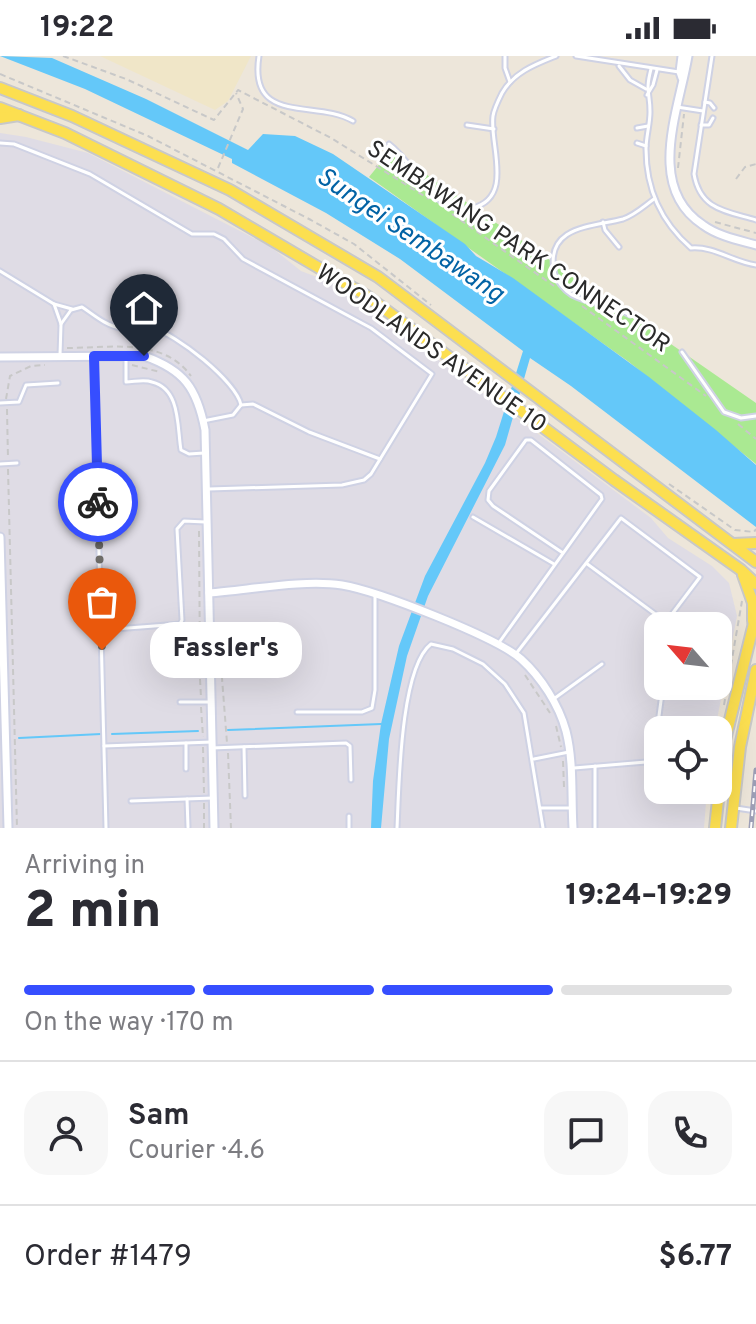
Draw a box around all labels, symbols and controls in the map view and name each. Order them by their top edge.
text: 19:22 [40,10,114,47]
street label: SEMBAWANG PARK CONNECTOR [360,135,675,361]
water label: Sungei Sembawang [309,161,511,312]
street label: WOODLANDS AVENUE 10 [310,259,552,441]
pin [110,274,178,356]
icon: home [122,286,166,330]
courier [58,462,138,542]
icon: bike [76,480,120,524]
pin [68,568,136,650]
icon: bag [80,580,124,624]
north arrow [644,612,732,700]
map controls [644,612,732,804]
callout: Fassler's [150,622,302,678]
text: Fassler's [173,633,279,666]
button: locate [644,716,732,804]
text: Arriving in [24,850,145,883]
text: 19:24–19:29 [565,878,732,915]
text: 2 min [24,880,162,946]
text: On the way · 170 m [24,1007,233,1040]
button: person [24,1091,108,1175]
button: chat [544,1091,628,1175]
button: phone [648,1091,732,1175]
text: Sam [128,1098,190,1135]
text: Courier · 4.6 [128,1135,265,1168]
text: Order #1479 [24,1239,192,1276]
text: $6.77 [659,1239,732,1276]

